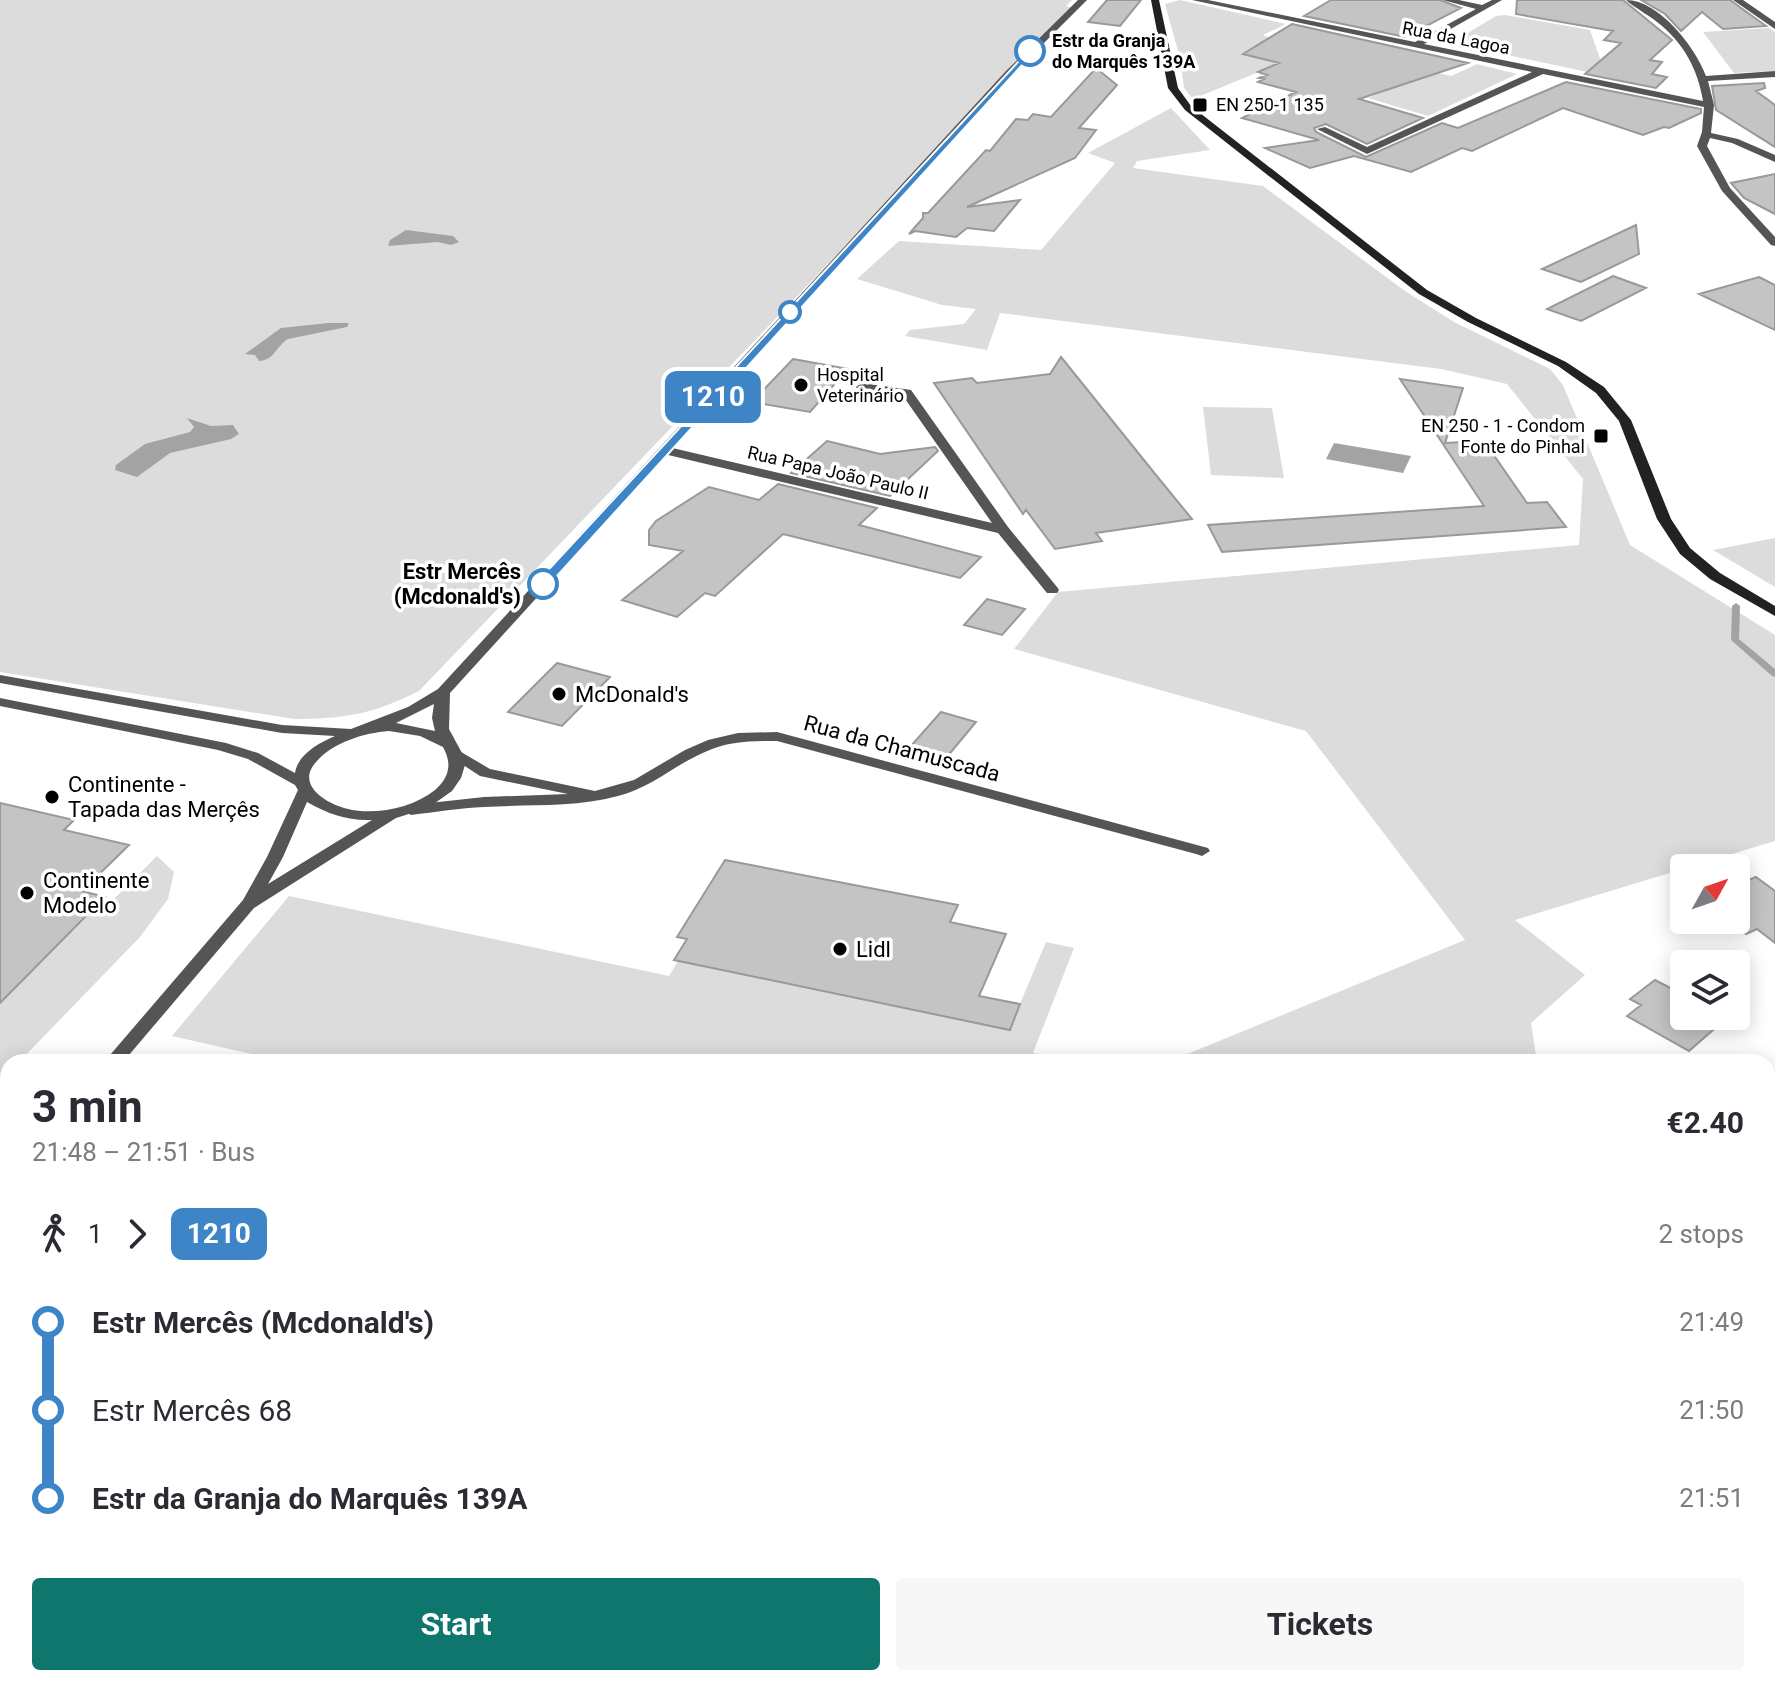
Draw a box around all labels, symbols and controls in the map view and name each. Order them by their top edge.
street label: Rua da Lagoa [1400,17,1512,58]
place label: Estr da Granja do Marquês 139A [1052,30,1196,72]
marker: Estr da Granja do Marquês 139A [1015,36,1045,66]
place label: EN 250-1 135 [1216,94,1324,115]
marker: EN 250-1 135 [1191,96,1209,114]
unlabelled marker [779,301,801,323]
place label: Hospital Veterinário [817,364,904,406]
line badge: 1210 [657,371,769,423]
marker: Hospital Veterinário [792,376,810,394]
text: 1210 [681,380,745,413]
place label: EN 250 - 1 - Condom Fonte do Pinhal [1421,415,1585,457]
marker: EN 250 - 1 - Condom Fonte do Pinhal [1592,427,1610,445]
street label: Rua Papa João Paulo II [745,441,931,504]
place label: Estr Mercês (Mcdonald's) [394,559,521,609]
marker: Estr Mercês (Mcdonald's) [528,569,558,599]
place label: McDonald's [575,682,689,707]
marker: McDonald's [550,685,568,703]
street label: Rua da Chamuscada [801,710,1003,787]
place label: Continente - Tapada das Merçês [68,772,260,822]
marker: Continente - Tapada das Merçês [43,788,61,806]
north arrow [1670,854,1750,934]
map controls [1670,854,1750,1030]
place label: Continente Modelo [43,868,149,918]
marker: Continente Modelo [18,884,36,902]
place label: Lidl [856,937,891,962]
marker: Lidl [831,940,849,958]
button: layers [1670,950,1750,1030]
text: 3 min [32,1081,143,1133]
text: €2.40 [1666,1105,1744,1140]
text: 21:48 – 21:51 · Bus [32,1137,255,1167]
icon: walk [32,1212,76,1256]
icon: forward [115,1212,159,1256]
text: 1210 [187,1217,251,1250]
text: 1 [88,1219,103,1249]
text: 2 stops [1658,1219,1744,1249]
text: Estr Mercês (Mcdonald's) [92,1305,434,1340]
text: 21:49 [1679,1307,1744,1337]
text: Estr Mercês 68 [92,1393,292,1428]
text: 21:50 [1679,1395,1744,1425]
text: Estr da Granja do Marquês 139A [92,1481,527,1516]
text: 21:51 [1679,1483,1744,1513]
button: Start [32,1578,880,1670]
button: Tickets [896,1578,1744,1670]

